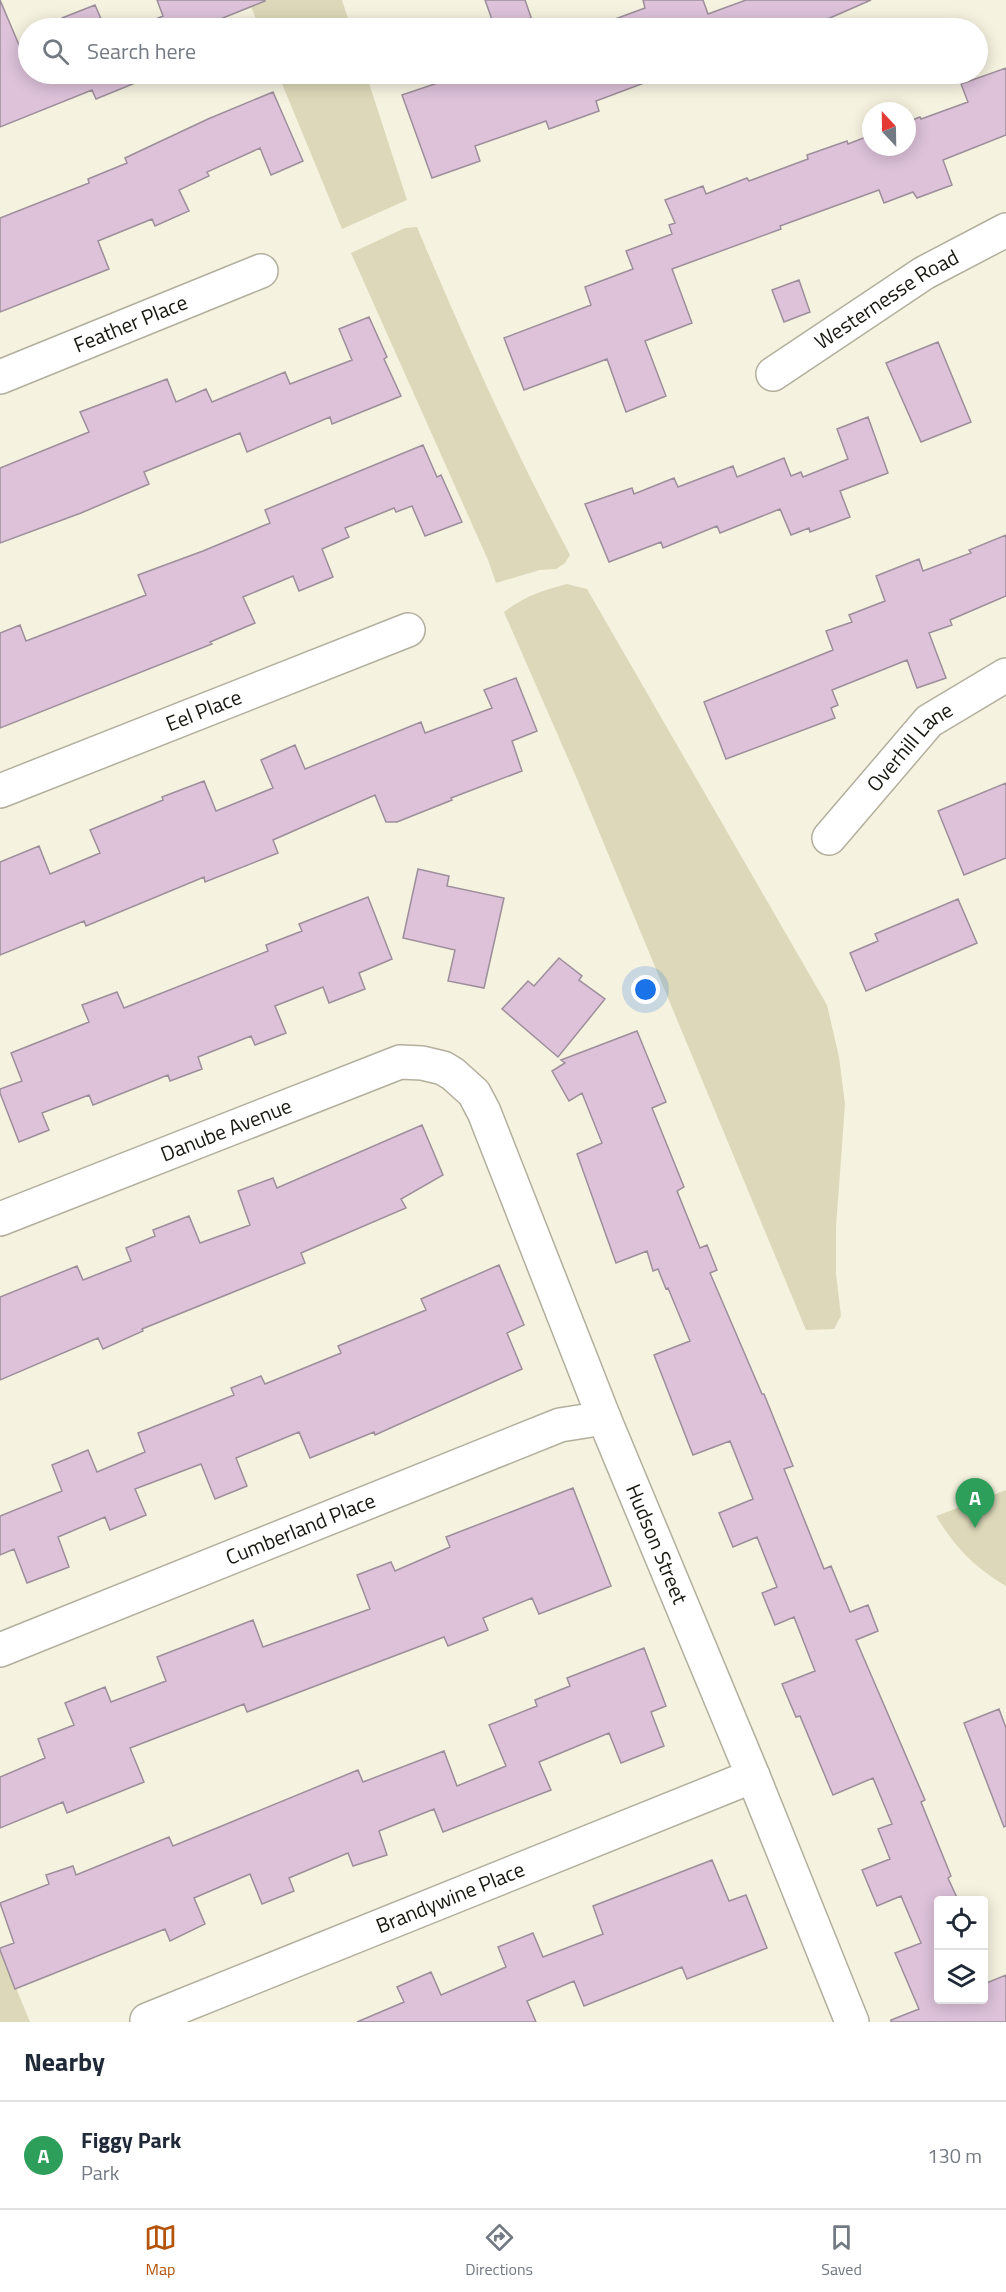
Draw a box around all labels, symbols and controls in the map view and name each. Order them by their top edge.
search box [18,18,988,84]
text: Search here [87,34,196,68]
icon: search [39,35,72,68]
north arrow [862,102,916,156]
street label: Westernesse Road [808,241,964,357]
street label: Feather Place [68,286,192,361]
street label: Eel Place [161,680,246,739]
street label: Overhill Lane [858,693,958,798]
your location [631,975,660,1004]
street label: Danube Avenue [156,1089,296,1169]
pin: A [956,1478,994,1528]
street label: Hudson Street [618,1479,697,1609]
street label: Cumberland Place [221,1484,380,1573]
street label: Brandywine Place [371,1853,529,1941]
map controls [934,1896,988,2004]
button: locate [934,1896,988,1950]
button: layers [934,1950,988,2004]
text: Nearby [24,2042,105,2081]
text: Figgy Park [81,2123,181,2157]
text: A [37,2140,50,2171]
text: 130 m [927,2140,982,2171]
text: Park [81,2157,119,2188]
tab: Map [144,2221,177,2281]
tab: Directions [465,2221,533,2281]
tab: Saved [821,2221,862,2281]

